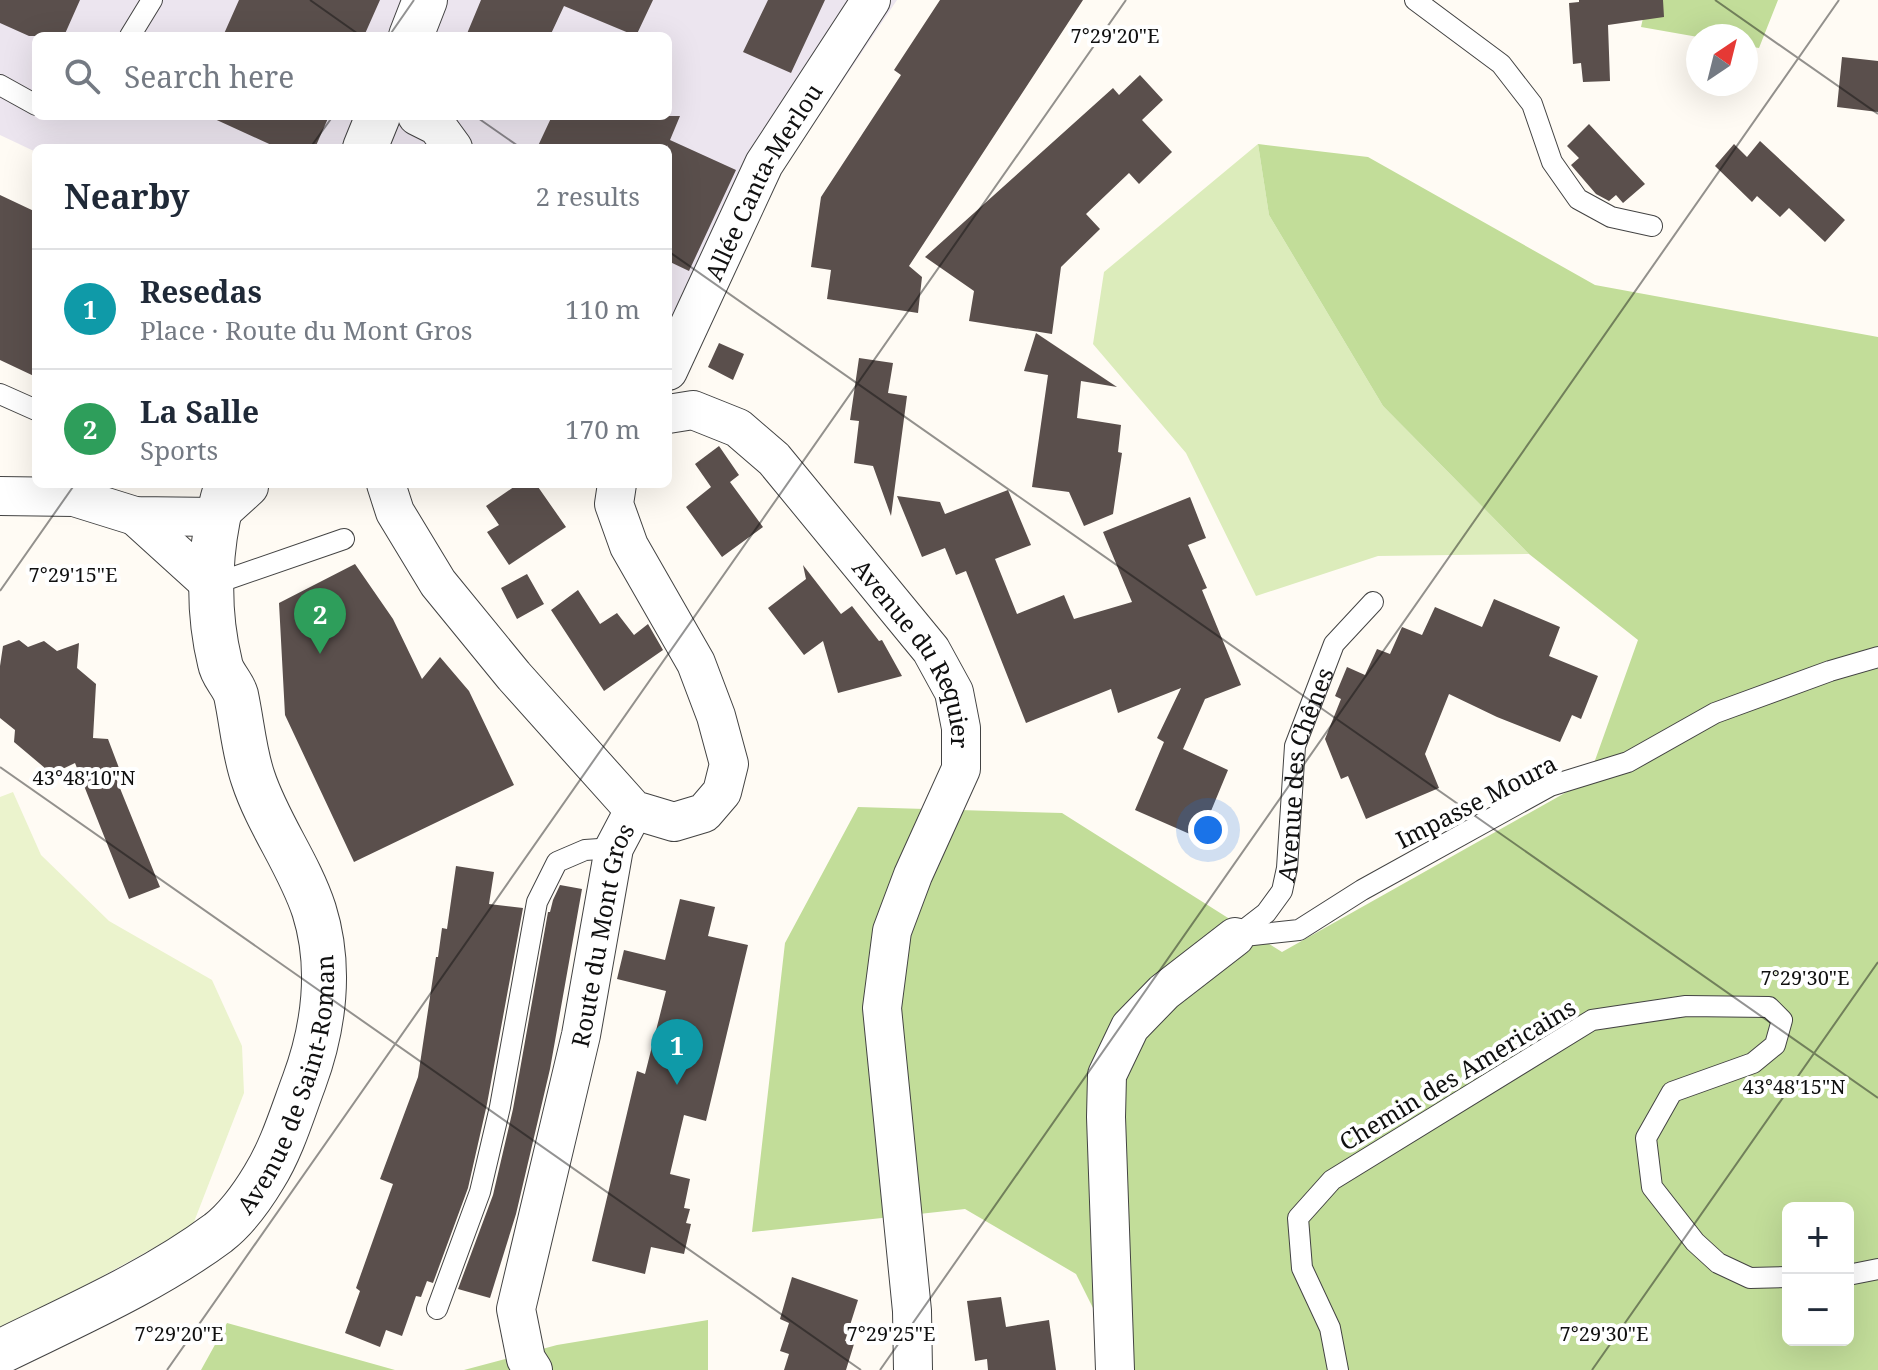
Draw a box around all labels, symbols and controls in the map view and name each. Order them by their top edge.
text: 7°29'20"E [1071,22,1159,49]
north arrow [1686,24,1758,96]
search box [32,32,672,120]
icon: search [60,54,104,98]
text: Search here [124,56,294,97]
street label: Allée Canta-Merlou [696,76,829,285]
text: Nearby [64,173,190,219]
text: 2 results [535,178,640,214]
text: Resedas [140,271,262,312]
text: 1 [83,291,97,327]
text: 110 m [565,291,640,327]
text: Place · Route du Mont Gros [140,312,472,348]
text: La Salle [140,391,259,432]
text: 2 [83,411,97,447]
text: 170 m [565,411,640,447]
text: Sports [140,432,218,468]
street label: Avenue du Requier [846,552,978,748]
text: 7°29'15"E [29,561,117,588]
pin: 2 [294,588,346,654]
street label: Avenue des Chênes [1268,662,1340,885]
street label: Impasse Moura [1390,746,1562,856]
text: 43°48'10"N [33,764,135,791]
your location [1188,810,1228,850]
street label: Route du Mont Gros [562,817,641,1050]
street label: Avenue de Saint-Roman [228,954,341,1220]
text: 7°29'30"E [1761,964,1849,991]
street label: Chemin des Americains [1333,990,1581,1158]
pin: 1 [651,1019,703,1085]
text: 43°48'15"N [1743,1073,1845,1100]
map controls [1782,1202,1854,1346]
button: + [1782,1202,1854,1274]
button: − [1782,1274,1854,1346]
text: 7°29'20"E [135,1320,223,1347]
text: 7°29'25"E [847,1320,935,1347]
text: 7°29'30"E [1560,1320,1648,1347]

